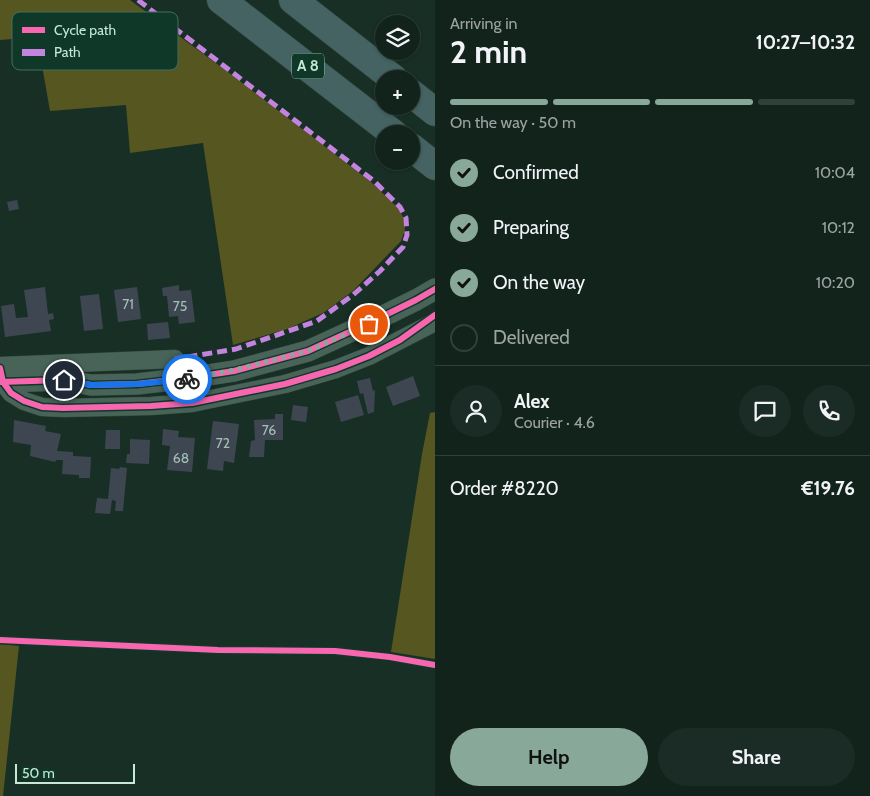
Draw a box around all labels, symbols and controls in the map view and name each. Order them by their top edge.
legend [12,12,178,70]
text: Arriving in [450,14,517,33]
map controls [375,15,420,170]
button: layers [375,15,420,60]
text: Cycle path [54,21,116,39]
text: 10:27–10:32 [756,31,855,54]
text: 2 min [450,32,527,71]
text: Path [54,43,81,61]
road number: A 8 [292,54,324,78]
button: + [375,70,420,115]
text: On the way · 50 m [450,113,576,132]
button: − [375,125,420,170]
icon: check [450,159,478,187]
text: Confirmed [493,161,579,184]
text: 10:04 [815,163,855,182]
icon: check [450,214,478,242]
text: Preparing [493,216,569,239]
text: 10:12 [822,218,855,237]
icon: check [450,269,478,297]
text: On the way [493,271,585,294]
text: 10:20 [816,273,855,292]
house number: 71 [122,295,134,313]
house number: 75 [173,297,187,315]
pin [348,303,390,345]
icon: bag [355,310,383,338]
text: Delivered [493,326,570,349]
courier [162,354,212,404]
pin [43,359,85,401]
icon: bike [173,365,201,393]
icon: home [50,366,78,394]
button: person [450,385,502,437]
button: chat [739,385,791,437]
button: phone [803,385,855,437]
text: Alex [514,390,550,413]
text: Courier · 4.6 [514,413,595,432]
house number: 76 [262,421,276,439]
house number: 72 [216,434,230,452]
house number: 68 [173,449,189,467]
text: Order #8220 [450,477,559,500]
text: €19.76 [801,477,855,500]
button: Help [450,728,648,786]
button: Share [658,728,855,786]
scale bar [15,761,135,784]
text: 50 m [22,764,55,782]

